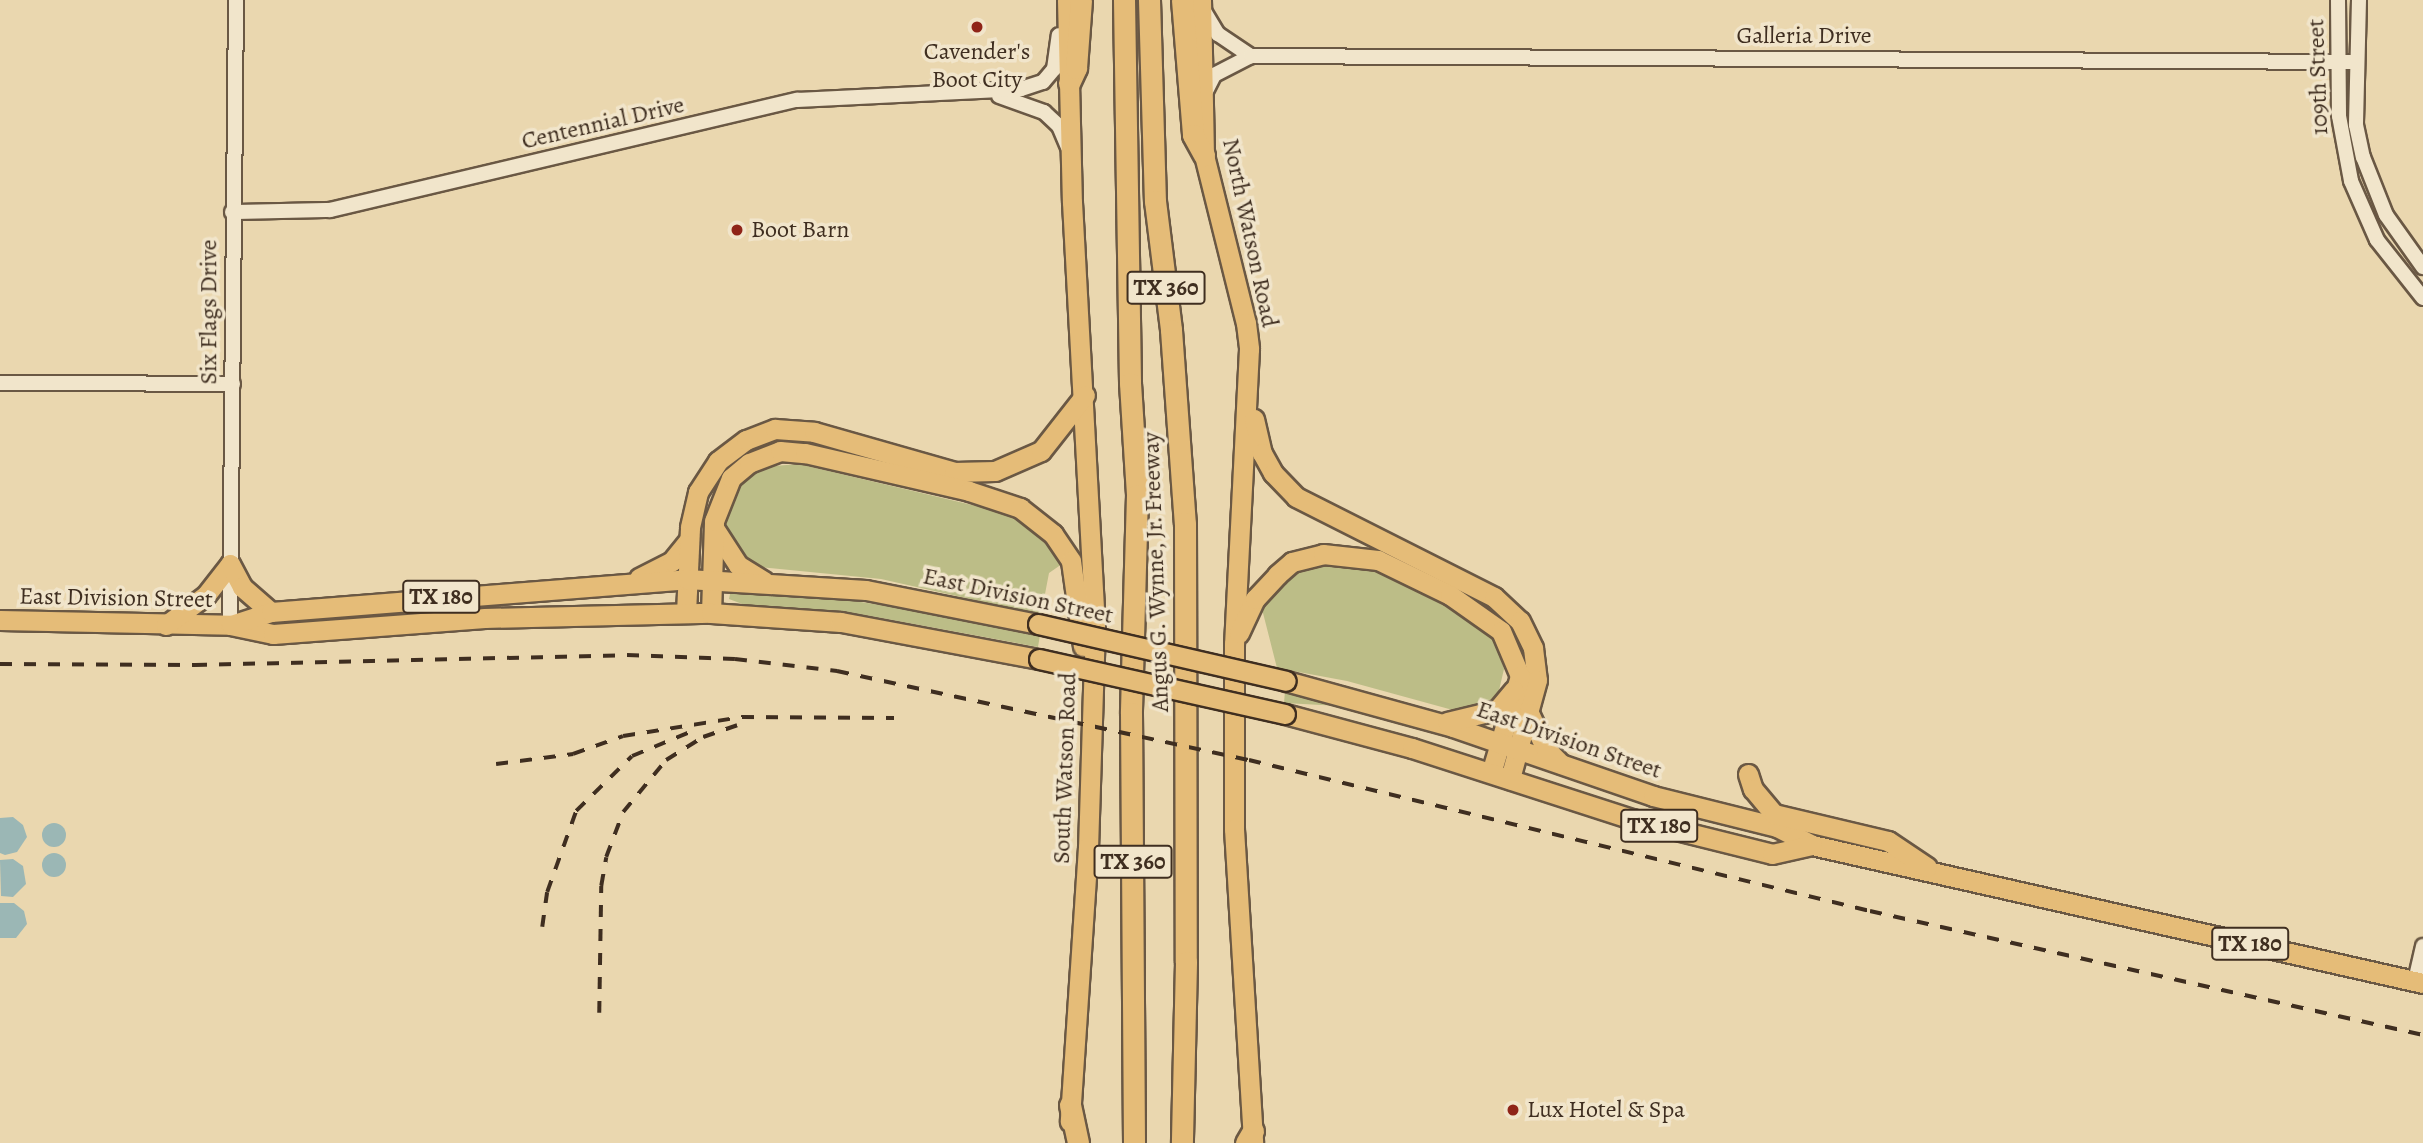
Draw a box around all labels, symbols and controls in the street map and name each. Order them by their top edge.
street label: 109th Street [2302,18,2334,136]
marker: Cavender's Boot City [969,19,985,35]
street label: Galleria Drive [1736,22,1872,50]
place label: Cavender's Boot City [924,38,1030,94]
street label: Centennial Drive [519,90,687,156]
street label: North Watson Road [1216,136,1284,330]
place label: Boot Barn [751,216,850,244]
marker: Boot Barn [729,222,745,238]
street label: Six Flags Drive [195,239,223,385]
road number: TX 360 [1126,268,1206,308]
street label: Angus G. Wynne, Jr. Freeway [1137,431,1175,713]
street label: East Division Street [920,562,1116,630]
road number: TX 180 [401,578,481,617]
street label: East Division Street [19,582,213,614]
street label: South Watson Road [1047,672,1083,864]
street label: East Division Street [1473,695,1665,785]
road number: TX 180 [1619,806,1699,846]
road number: TX 360 [1093,842,1173,882]
road number: TX 180 [2210,925,2290,964]
place label: Lux Hotel & Spa [1527,1096,1685,1124]
marker: Lux Hotel & Spa [1505,1102,1521,1118]

